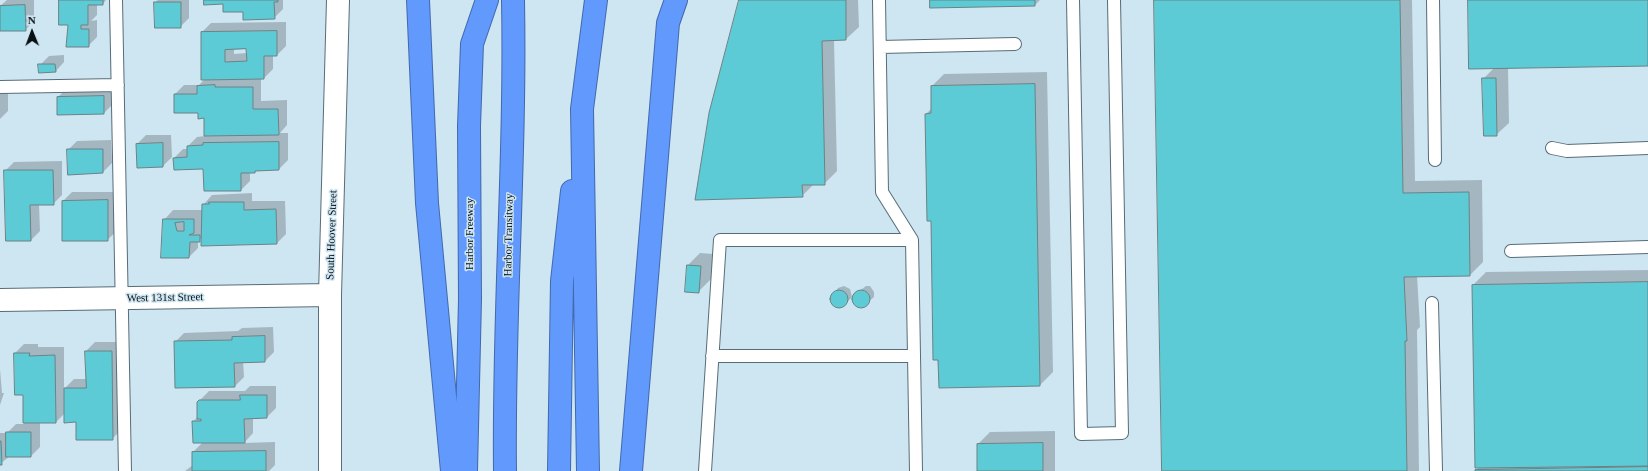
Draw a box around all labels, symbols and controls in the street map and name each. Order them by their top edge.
north arrow [12,12,52,52]
text: N [28,14,36,26]
street label: South Hoover Street [324,190,340,280]
street label: Harbor Transitway [502,193,516,277]
street label: Harbor Freeway [463,198,477,270]
street label: West 131st Street [127,291,203,305]

